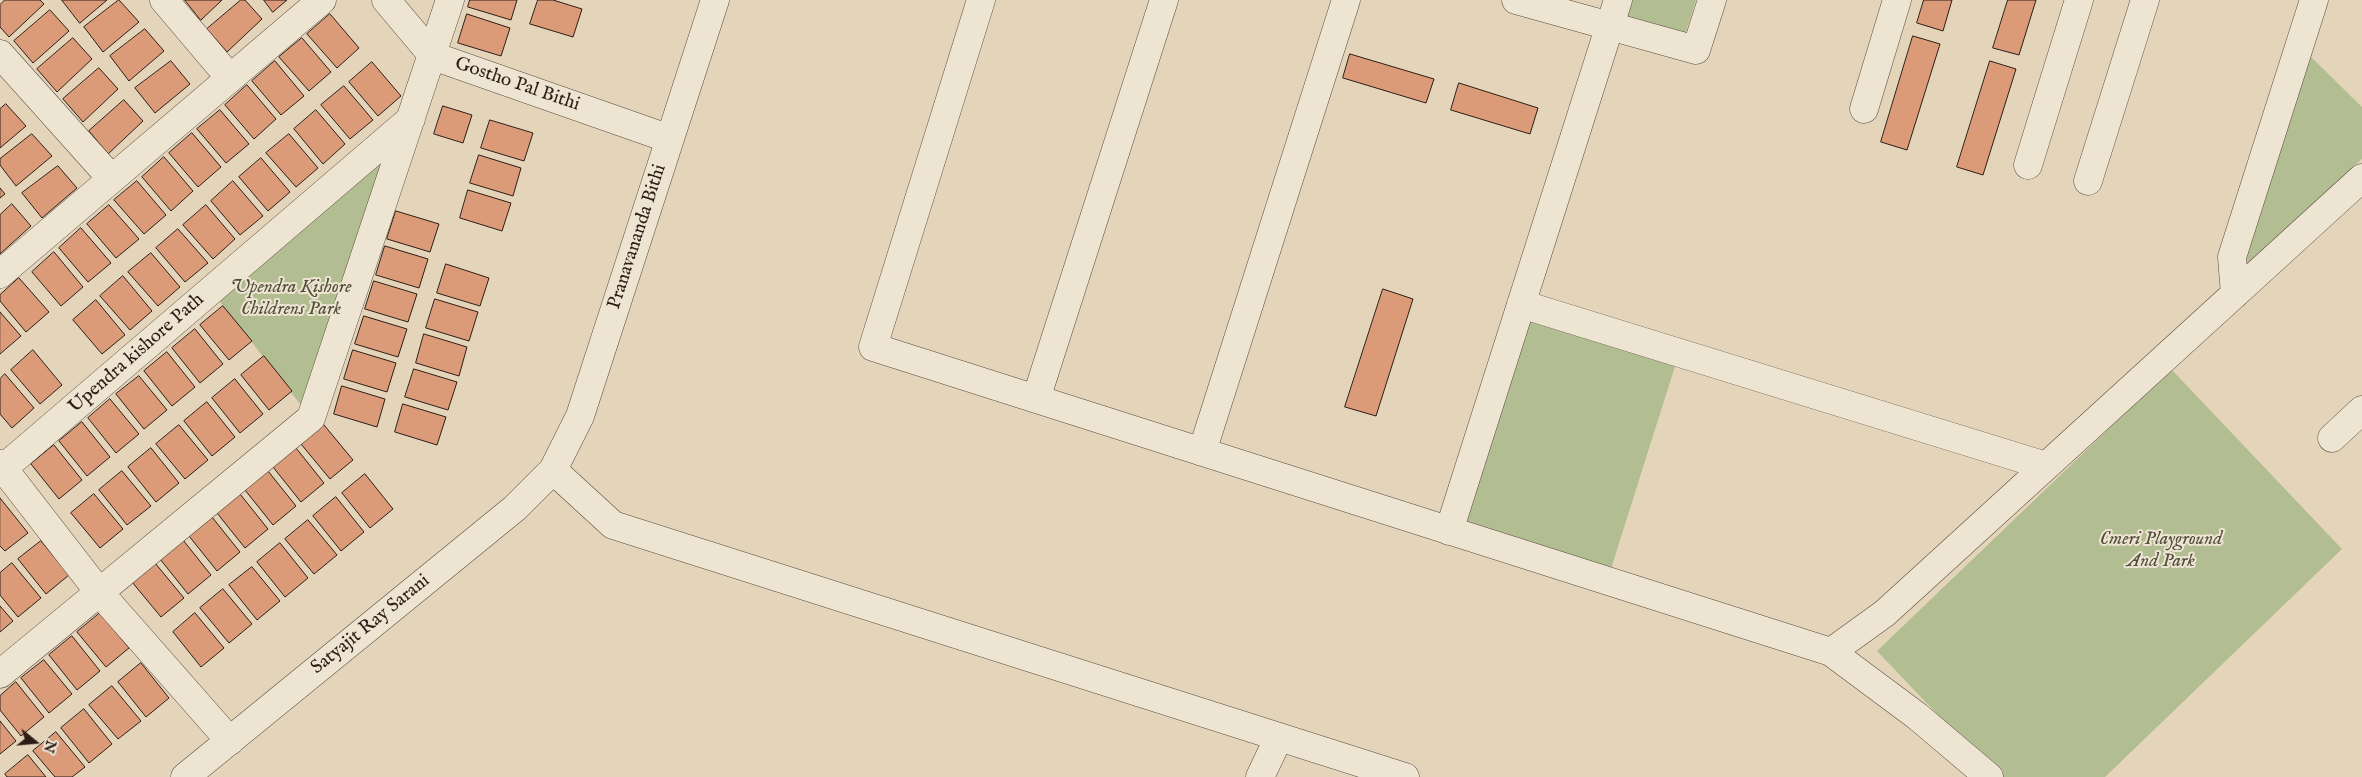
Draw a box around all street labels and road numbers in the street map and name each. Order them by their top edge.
street label: Gostho Pal Bithi [451,53,583,117]
street label: Pranavananda Bithi [604,162,672,312]
street label: Upendra kishore Path [65,289,209,419]
street label: Satyajit Ray Sarani [307,570,435,680]

